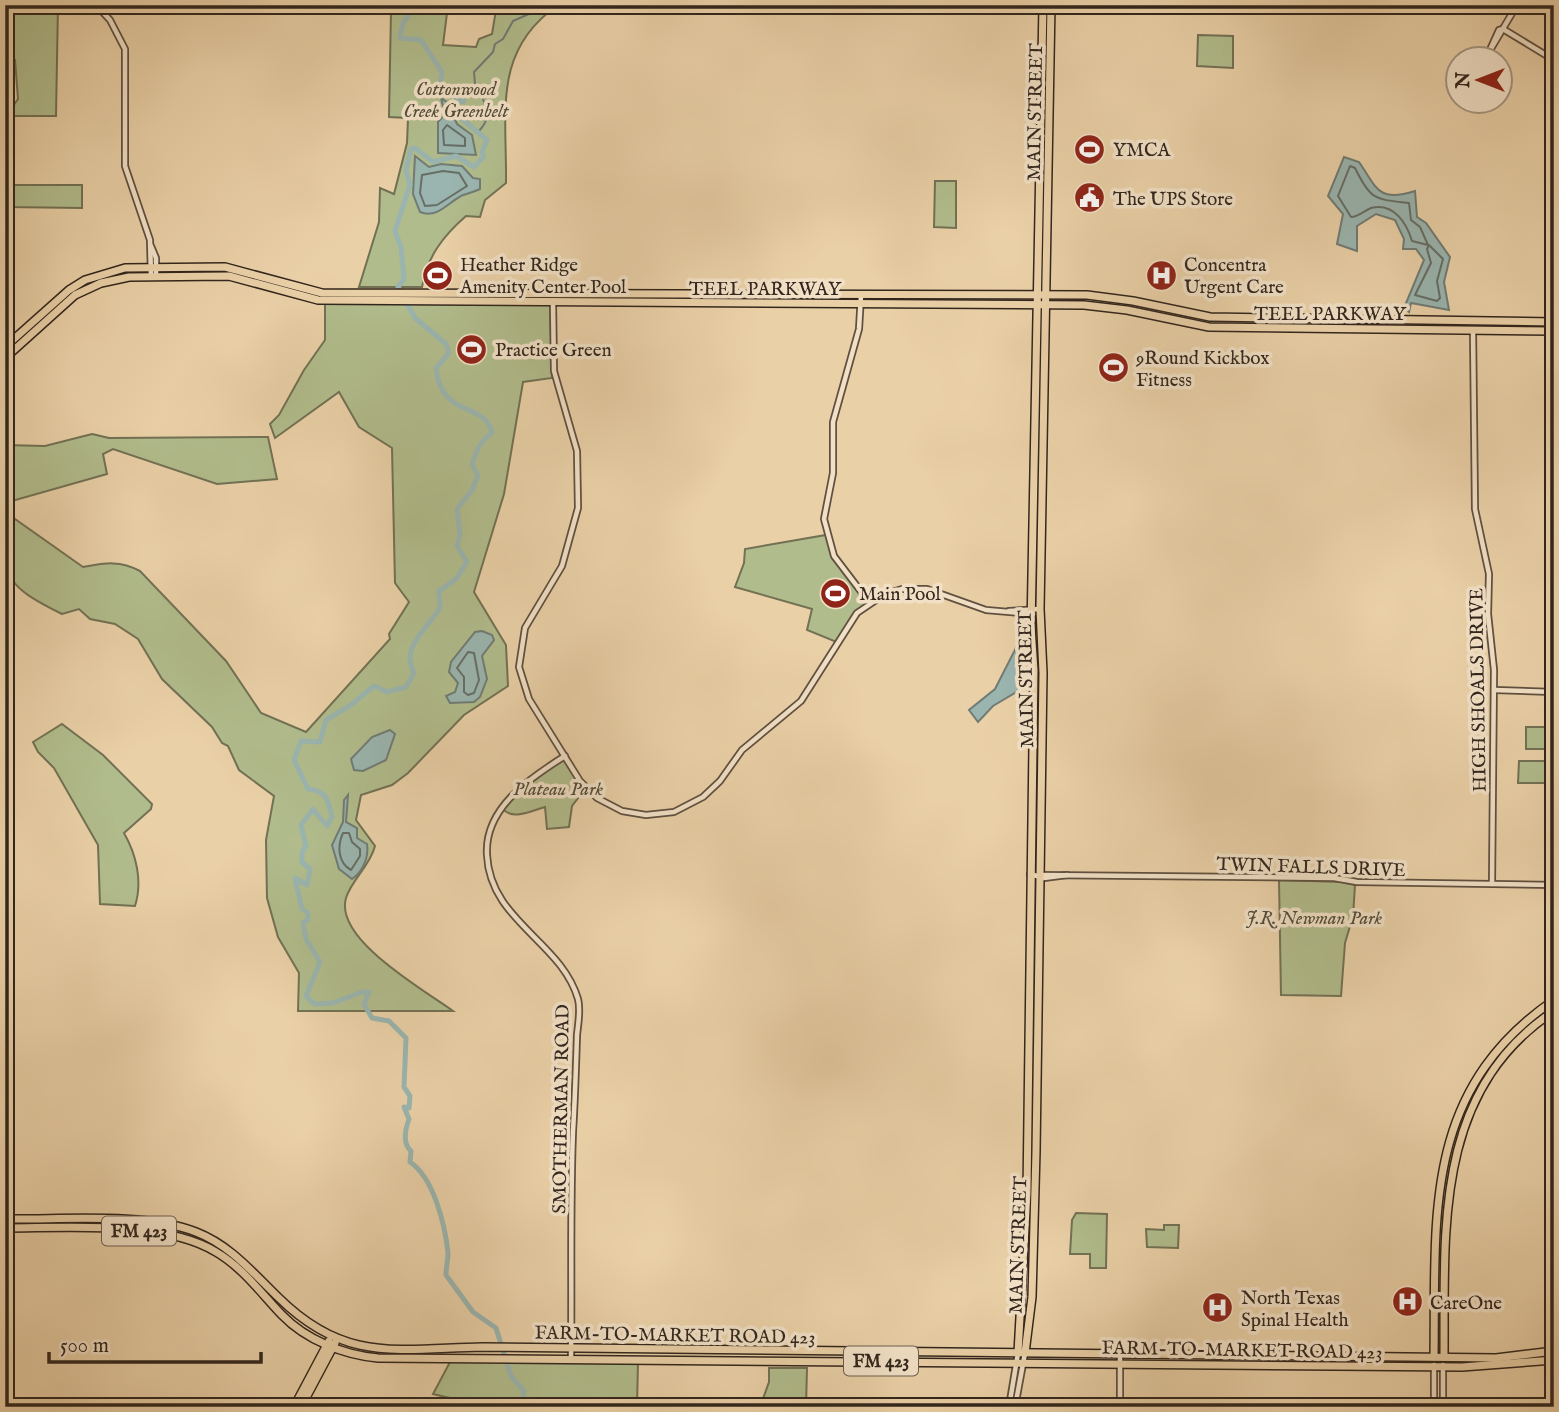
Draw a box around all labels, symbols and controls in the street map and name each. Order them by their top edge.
street label: MAIN STREET [1023,43,1049,181]
north arrow [1444,46,1514,116]
text: N [1452,71,1476,89]
park label: Cottonwood Creek Greenbelt [403,78,509,124]
sports icon: YMCA [1073,132,1107,166]
place label: YMCA [1113,139,1171,163]
public building icon: The UPS Store [1073,181,1107,215]
place label: The UPS Store [1113,188,1233,212]
place label: Heather Ridge Amenity Center Pool [459,254,627,300]
place label: Concentra Urgent Care [1184,254,1284,300]
sports icon: Heather Ridge Amenity Center Pool [420,258,454,292]
hospital icon: Concentra Urgent Care [1144,258,1178,292]
street label: TEEL PARKWAY [689,278,842,302]
street label: TEEL PARKWAY [1254,303,1407,327]
sports icon: Practice Green [455,332,489,366]
place label: Practice Green [495,339,612,363]
place label: 9Round Kickbox Fitness [1135,347,1270,393]
sports icon: 9Round Kickbox Fitness [1096,351,1130,385]
sports icon: Main Pool [819,576,853,610]
place label: Main Pool [859,583,941,607]
street label: HIGH SHOALS DRIVE [1465,588,1493,792]
street label: MAIN STREET [1014,610,1040,748]
park label: Plateau Park [513,778,603,802]
street label: TWIN FALLS DRIVE [1216,853,1406,883]
park label: J.R. Newman Park [1246,907,1383,931]
street label: SMOTHERMAN ROAD [548,1004,576,1214]
street label: MAIN STREET [1005,1176,1033,1314]
road number: FM 423 [102,1216,176,1246]
hospital icon: CareOne [1390,1285,1424,1319]
place label: North Texas Spinal Health [1241,1287,1349,1333]
hospital icon: North Texas Spinal Health [1201,1291,1235,1325]
place label: CareOne [1430,1292,1502,1316]
scale bar [49,1321,261,1365]
street label: FARM-TO-MARKET ROAD 423 [534,1322,816,1350]
text: 500 m [60,1333,109,1360]
street label: FARM-TO-MARKET ROAD 423 [1101,1337,1383,1365]
road number: FM 423 [844,1346,918,1376]

